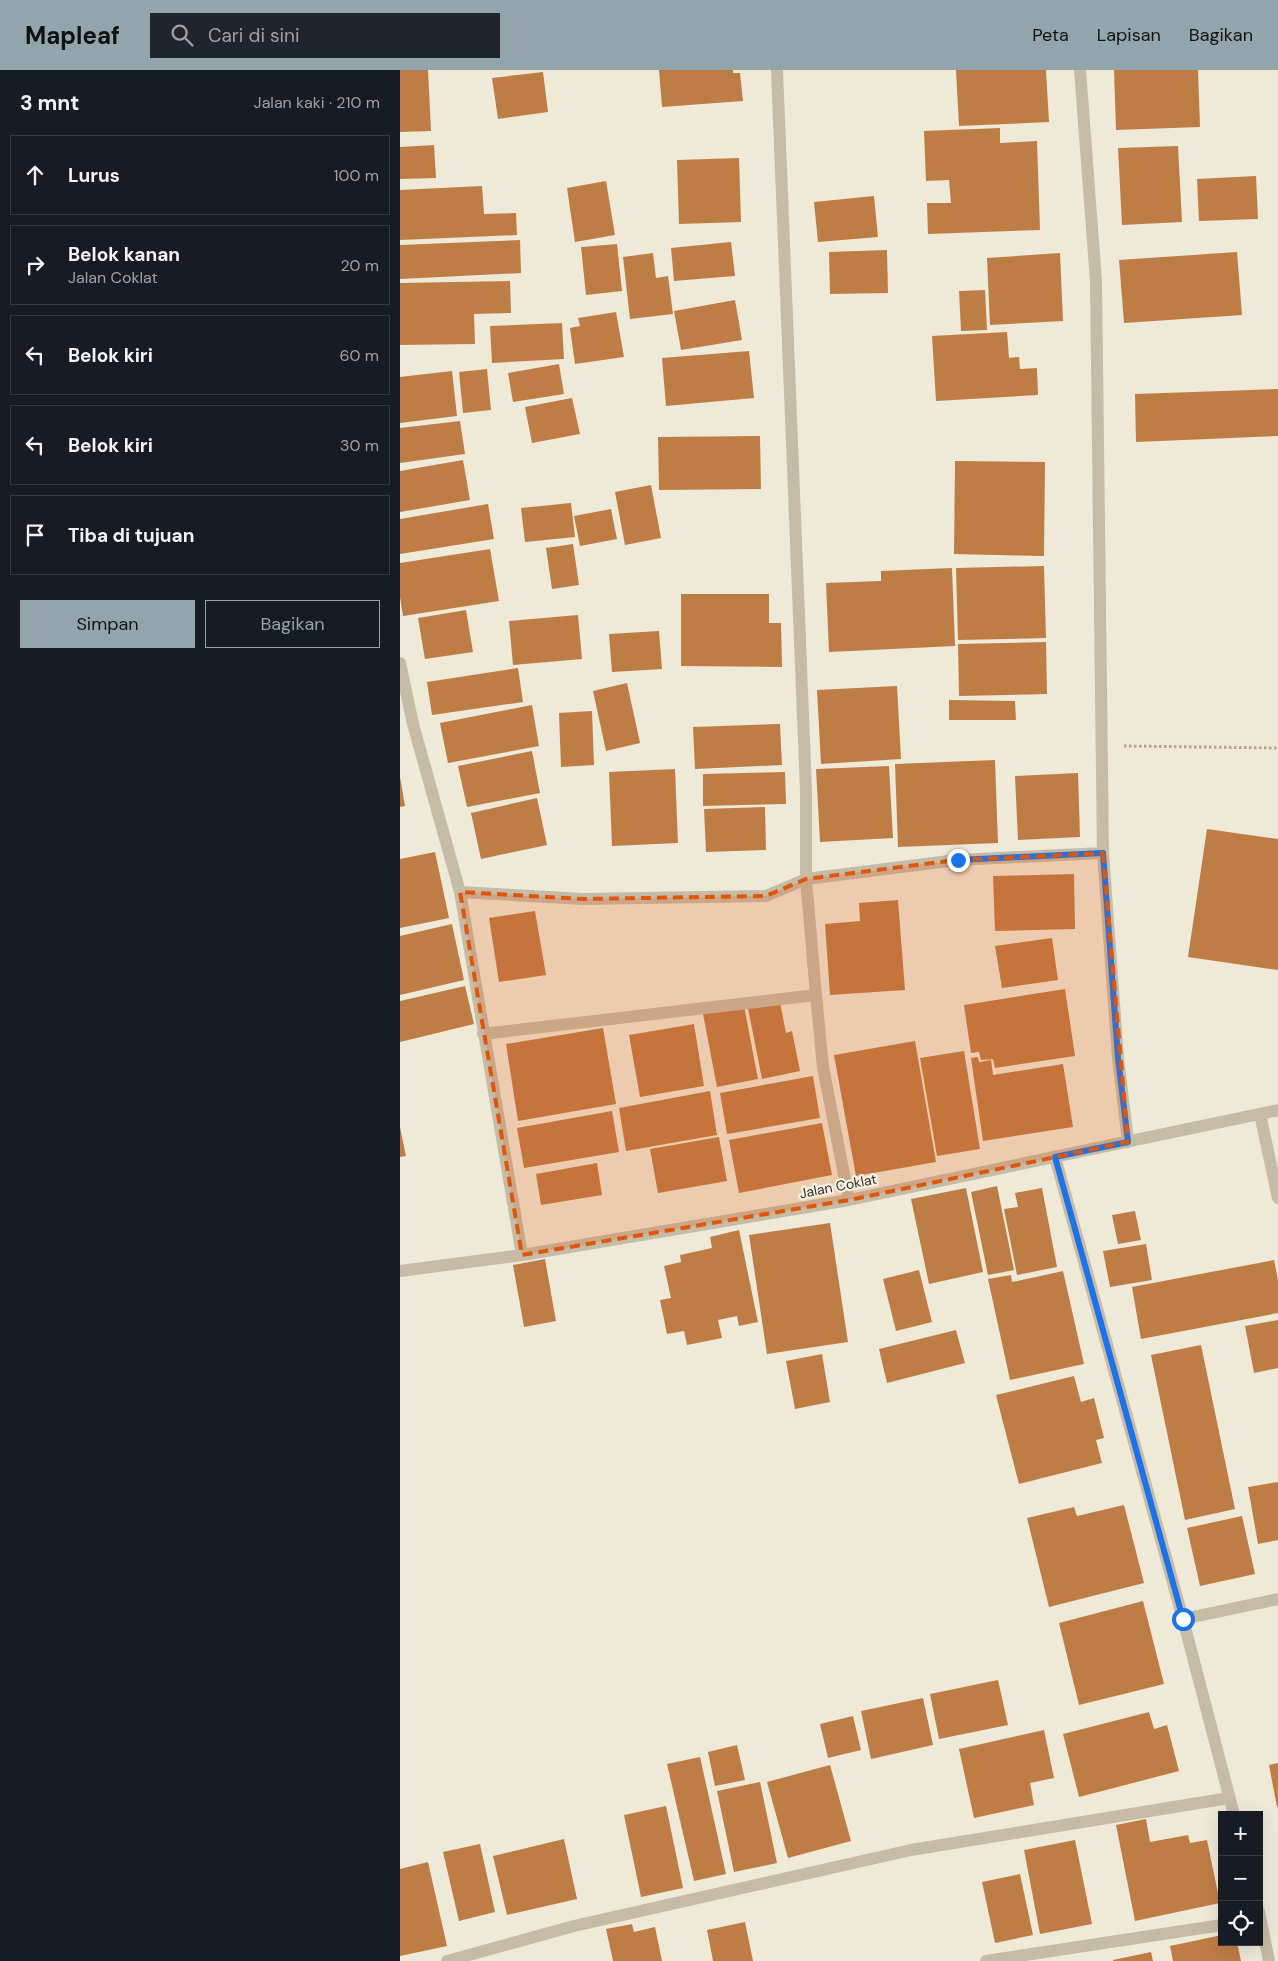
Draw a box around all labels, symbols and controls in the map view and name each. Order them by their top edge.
search box [150,13,500,58]
text: Mapleaf [25,20,120,51]
icon: search [168,21,196,49]
text: Cari di sini [208,23,300,48]
text: Peta [1032,23,1069,47]
text: Lapisan [1097,23,1161,47]
text: Bagikan [1189,23,1253,47]
text: 3 mnt [20,89,79,117]
text: Jalan kaki · 210 m [254,92,380,113]
icon: ahead [21,161,49,189]
text: Lurus [68,163,120,188]
text: 100 m [334,165,379,186]
text: Belok kanan [68,242,180,267]
icon: right [21,251,49,279]
text: 20 m [340,255,379,276]
text: Jalan Coklat [68,267,158,288]
icon: left [21,341,49,369]
text: Belok kiri [68,343,153,368]
text: 60 m [339,345,379,366]
icon: left [21,431,49,459]
text: Belok kiri [68,433,153,458]
text: 30 m [340,435,379,456]
icon: arrive [21,521,49,549]
text: Tiba di tujuan [68,523,194,548]
button: Simpan [20,600,195,648]
button: Bagikan [205,600,380,648]
route end [947,849,970,872]
street label: Jalan Coklat [798,1170,878,1202]
route start [1172,1608,1195,1631]
map controls [1218,1811,1263,1946]
button: + [1218,1811,1263,1856]
button: − [1218,1856,1263,1901]
button: locate [1218,1901,1263,1946]

